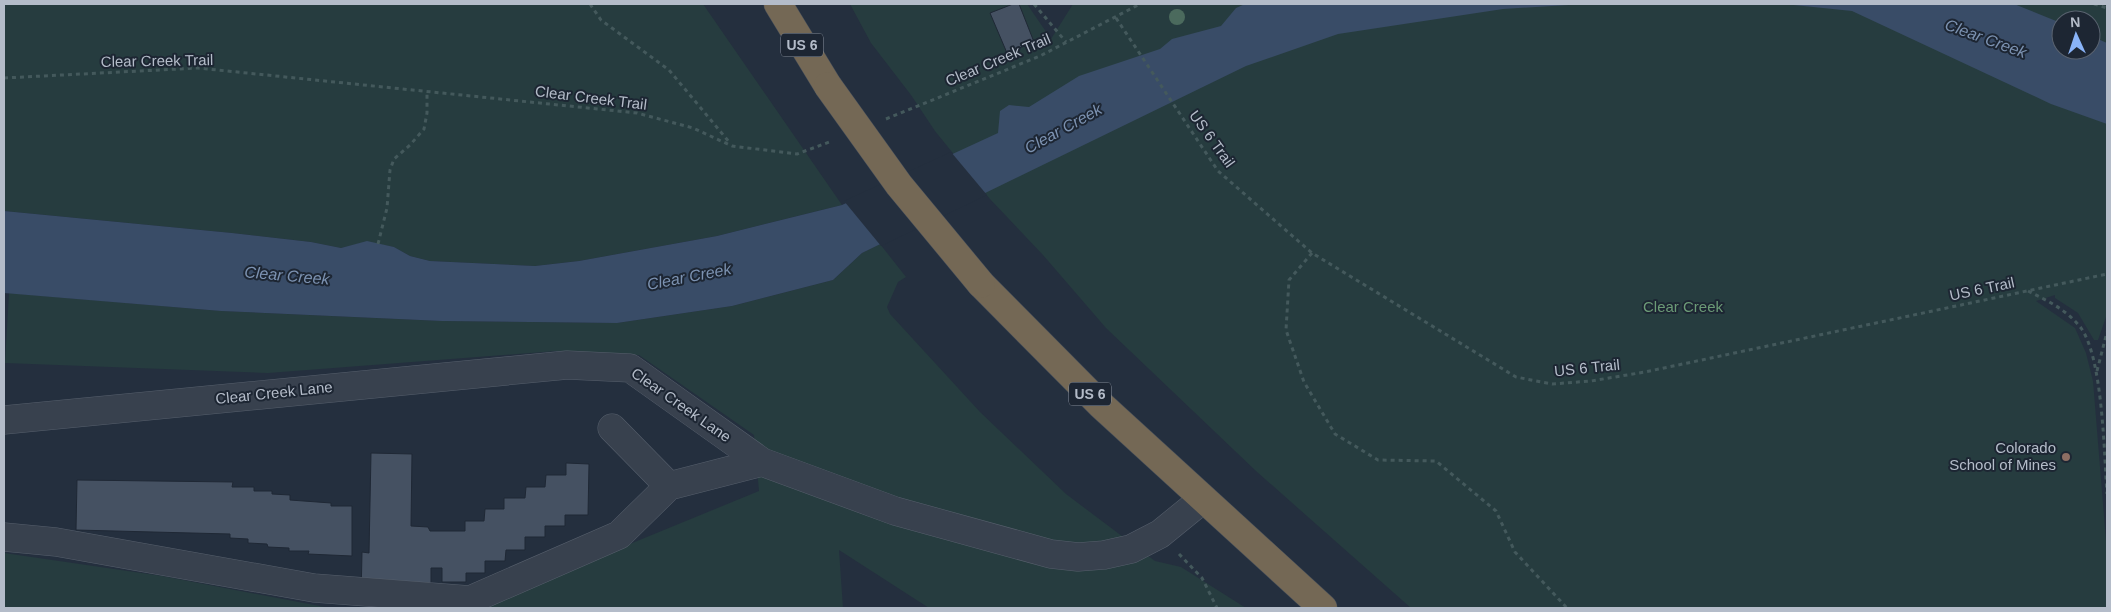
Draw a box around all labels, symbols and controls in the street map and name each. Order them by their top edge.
north arrow [2051,10,2101,60]
text: N [2070,14,2081,30]
water label: Clear Creek [1943,16,2030,61]
street label: Clear Creek Trail [943,30,1053,89]
road number: US 6 [781,34,823,56]
street label: Clear Creek Trail [101,51,213,70]
street label: Clear Creek Trail [534,82,648,113]
water label: Clear Creek [1022,100,1106,157]
street label: US 6 Trail [1186,107,1239,170]
water label: Clear Creek [646,260,734,293]
water label: Clear Creek [244,263,331,288]
street label: US 6 Trail [1948,273,2016,304]
park label: Clear Creek [1643,298,1724,315]
street label: US 6 Trail [1553,356,1621,379]
street label: Clear Creek Lane [628,364,734,445]
street label: Clear Creek Lane [215,378,333,407]
road number: US 6 [1069,382,1111,406]
place label: Colorado School of Mines [1949,439,2056,473]
marker: Colorado School of Mines [2060,451,2072,463]

